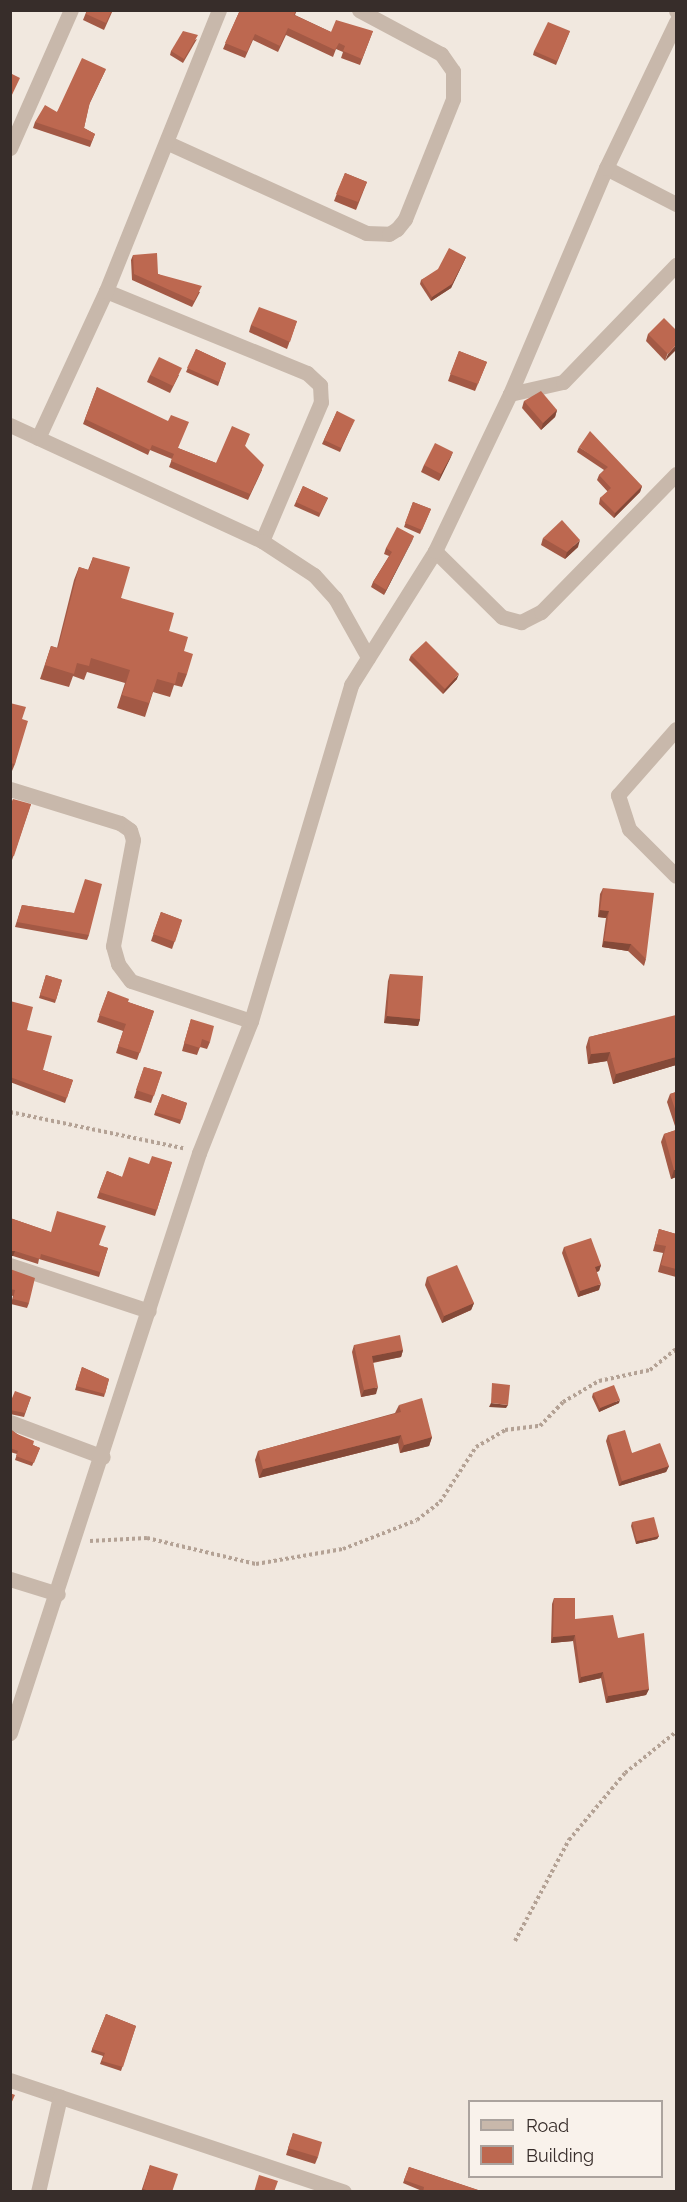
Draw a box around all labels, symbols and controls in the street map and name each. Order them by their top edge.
legend [468,2100,663,2178]
text: Road [526,2115,569,2136]
text: Building [526,2145,594,2166]

